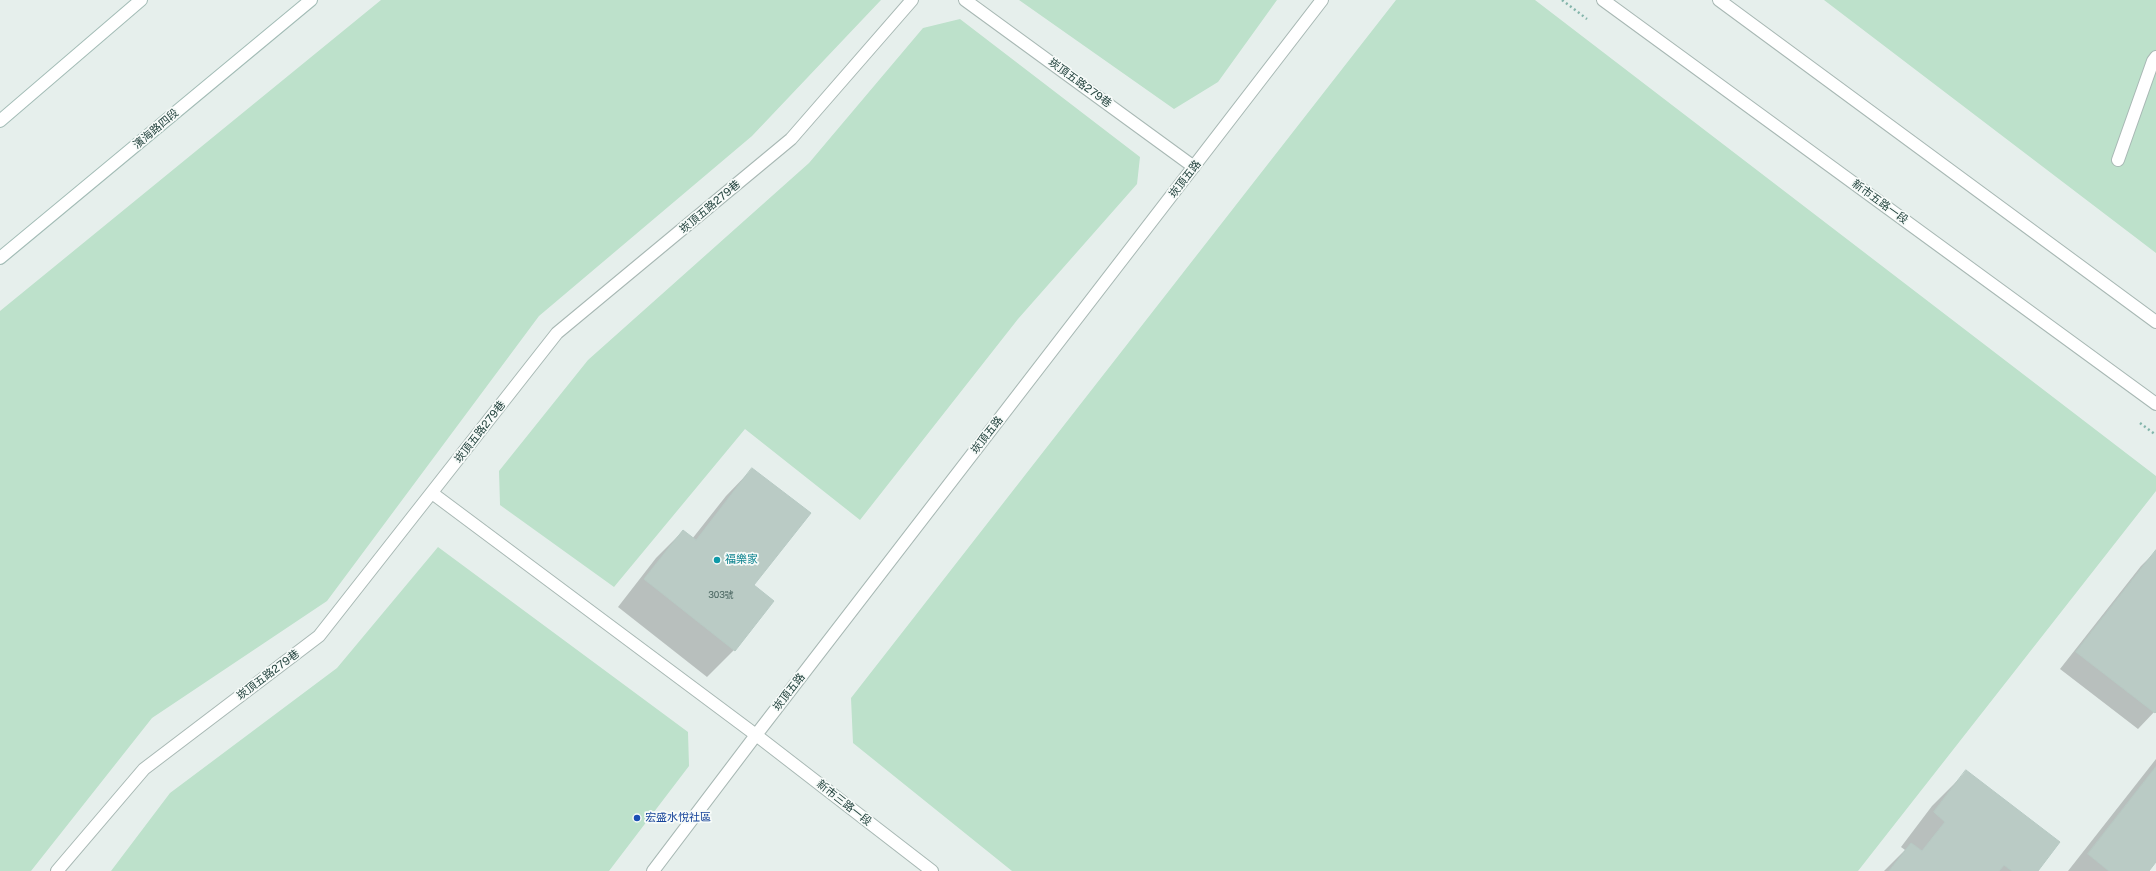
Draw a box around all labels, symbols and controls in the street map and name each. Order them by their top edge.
street label: 崁頂五路279巷 [1046,56,1114,110]
street label: 濱海路四段 [131,106,181,152]
street label: 崁頂五路 [1166,158,1204,200]
street label: 新市五路一段 [1849,177,1911,227]
street label: 崁頂五路279巷 [677,178,743,236]
street label: 崁頂五路279巷 [452,398,508,466]
street label: 崁頂五路 [968,414,1006,456]
place label: 福樂家 [725,553,758,567]
marker: 福樂家 [712,555,722,565]
house number: 303號 [708,590,734,600]
street label: 崁頂五路279巷 [234,647,302,703]
street label: 崁頂五路 [770,671,808,713]
street label: 新市三路一段 [814,777,874,829]
place label: 宏盛水悅社區 [645,811,711,825]
marker: 宏盛水悅社區 [632,813,642,823]

